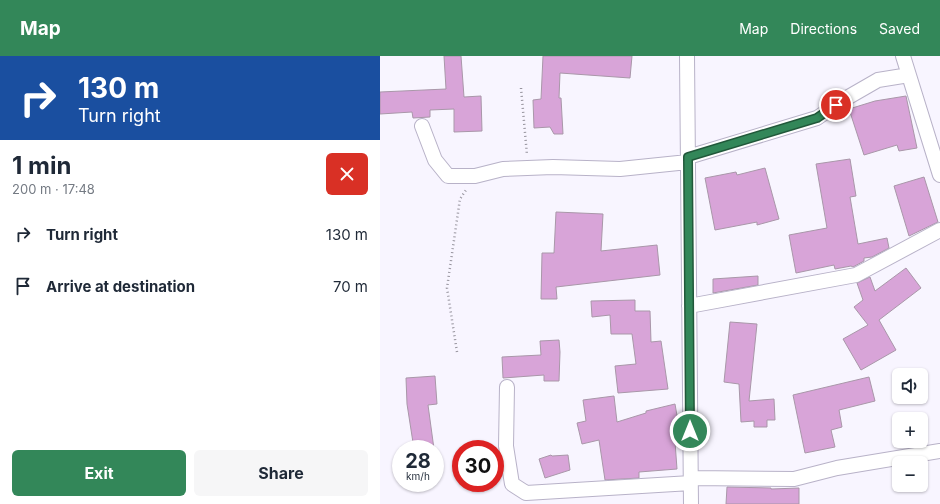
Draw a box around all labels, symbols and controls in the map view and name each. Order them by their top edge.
text: Map [20,17,61,40]
text: Map [739,20,768,37]
text: Directions [790,20,857,37]
text: Saved [879,20,920,37]
text: 130 m [78,71,159,105]
icon: right [12,72,64,124]
pin [819,88,853,122]
icon: arrive [825,94,847,116]
text: Turn right [78,105,161,126]
text: 1 min [12,151,71,180]
button: close [326,153,368,195]
text: 200 m · 17:48 [12,181,95,197]
icon: right [12,223,34,245]
text: Turn right [46,225,118,244]
text: 130 m [326,225,368,244]
icon: arrive [12,275,34,297]
text: Arrive at destination [46,277,195,296]
text: 70 m [333,277,368,296]
map controls [892,368,928,492]
button: sound [892,368,928,404]
position arrow [669,410,711,452]
button: + [892,412,928,448]
speed limit sign: 30 [452,440,504,492]
text: 28 [405,449,431,473]
button: Exit [12,450,186,496]
button: Share [194,450,368,496]
button: − [892,456,928,492]
text: km/h [406,470,430,482]

